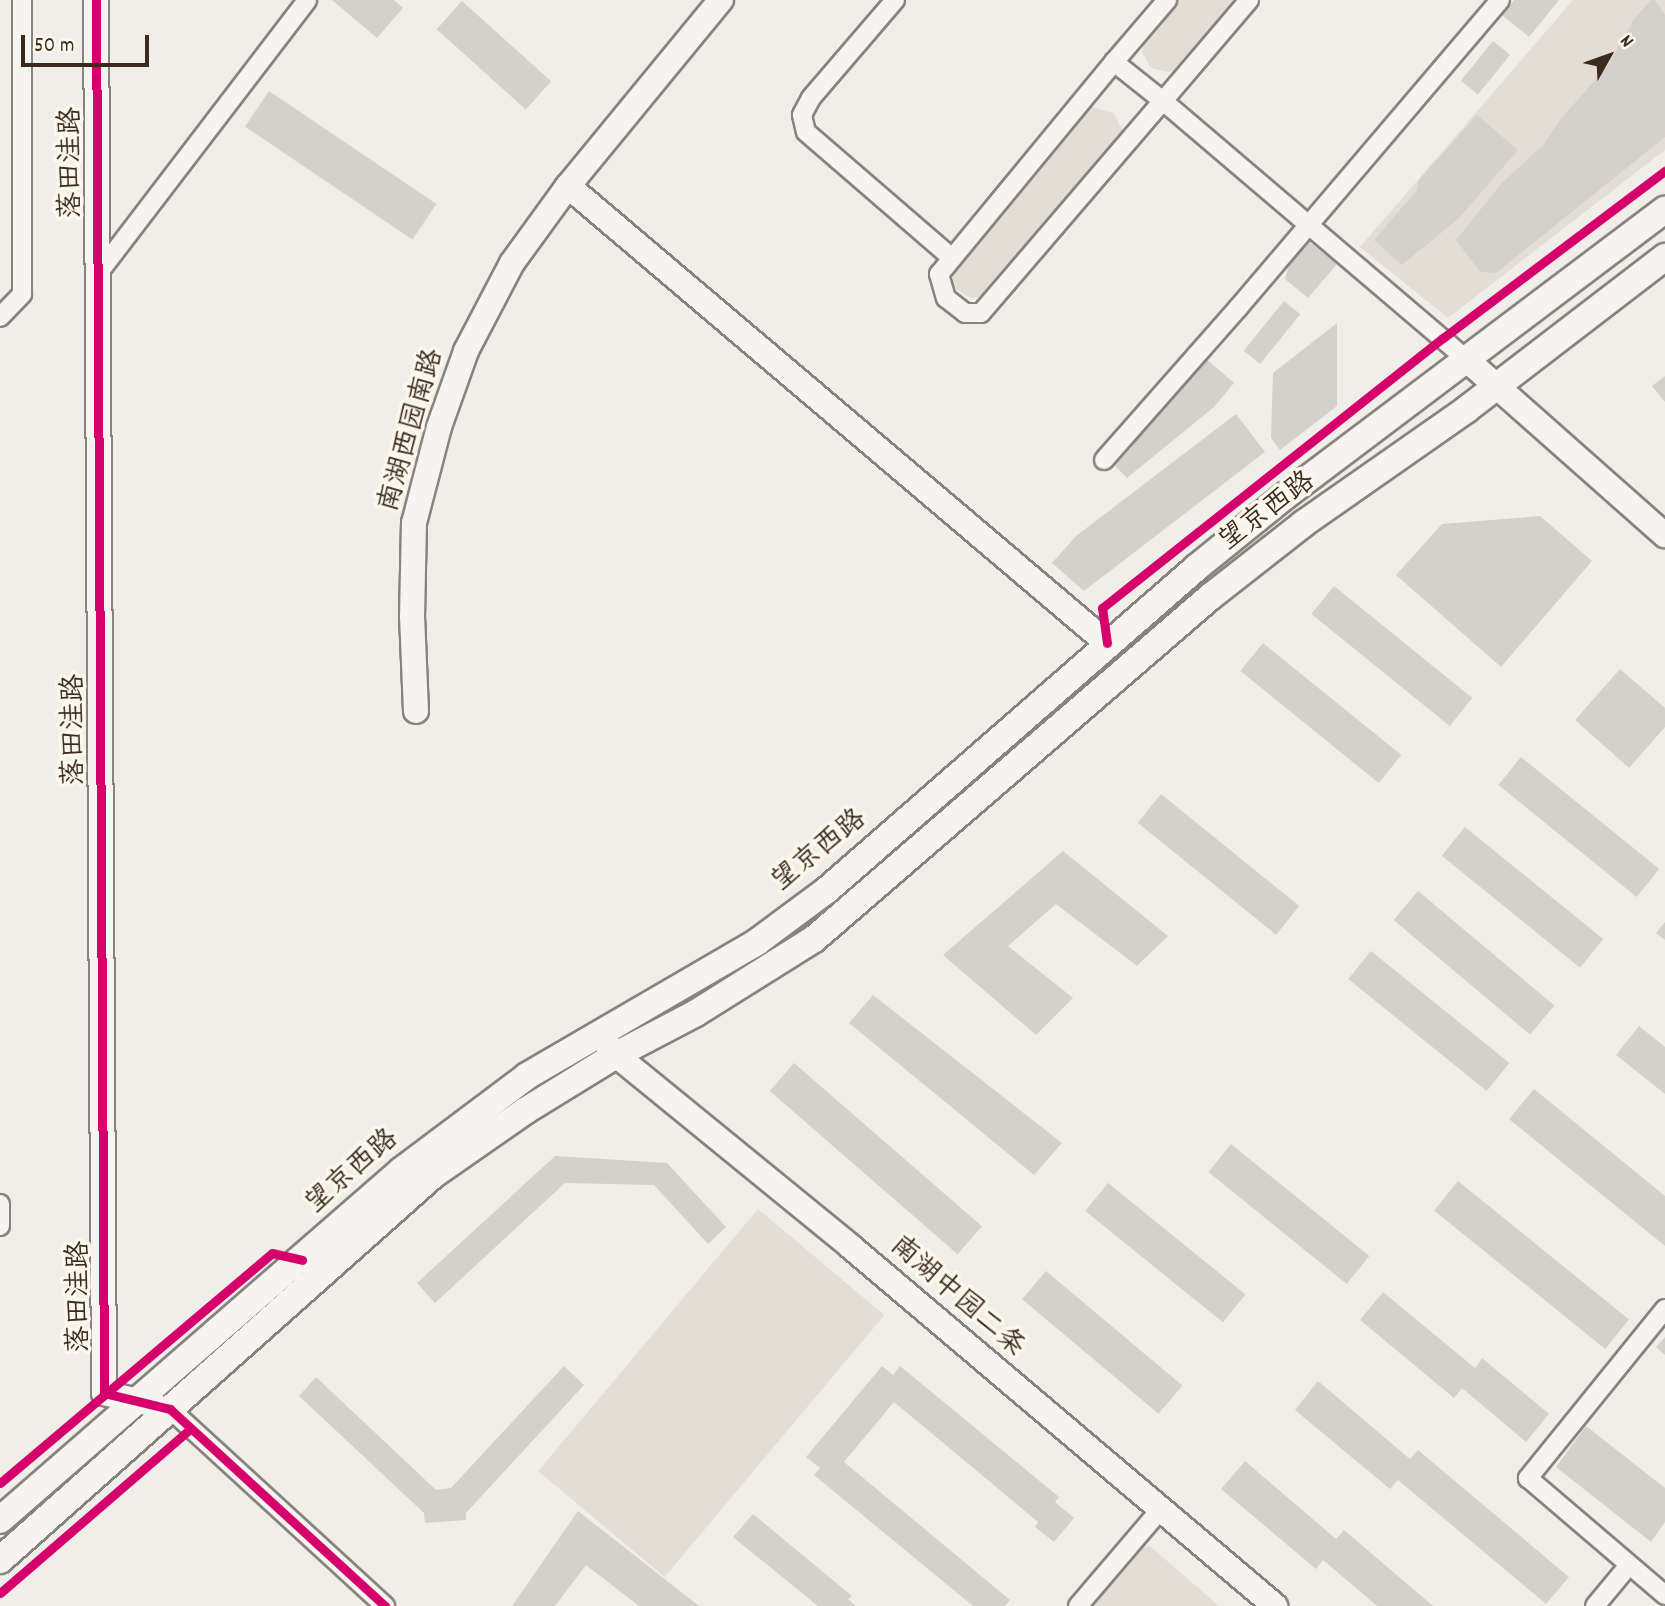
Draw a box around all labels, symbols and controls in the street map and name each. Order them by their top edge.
scale bar [24,21,152,65]
north arrow [1574,21,1644,91]
text: N [1612,30,1639,54]
text: 50 m [34,32,74,62]
street label: 落田洼路 [56,107,90,219]
street label: 南湖西园南路 [374,346,452,516]
street label: 望京西路 [1213,466,1323,560]
street label: 落田洼路 [59,674,93,786]
street label: 望京西路 [766,804,874,900]
street label: 望京西路 [300,1124,406,1222]
street label: 南湖中园二条 [882,1230,1030,1366]
street label: 落田洼路 [64,1241,98,1353]

